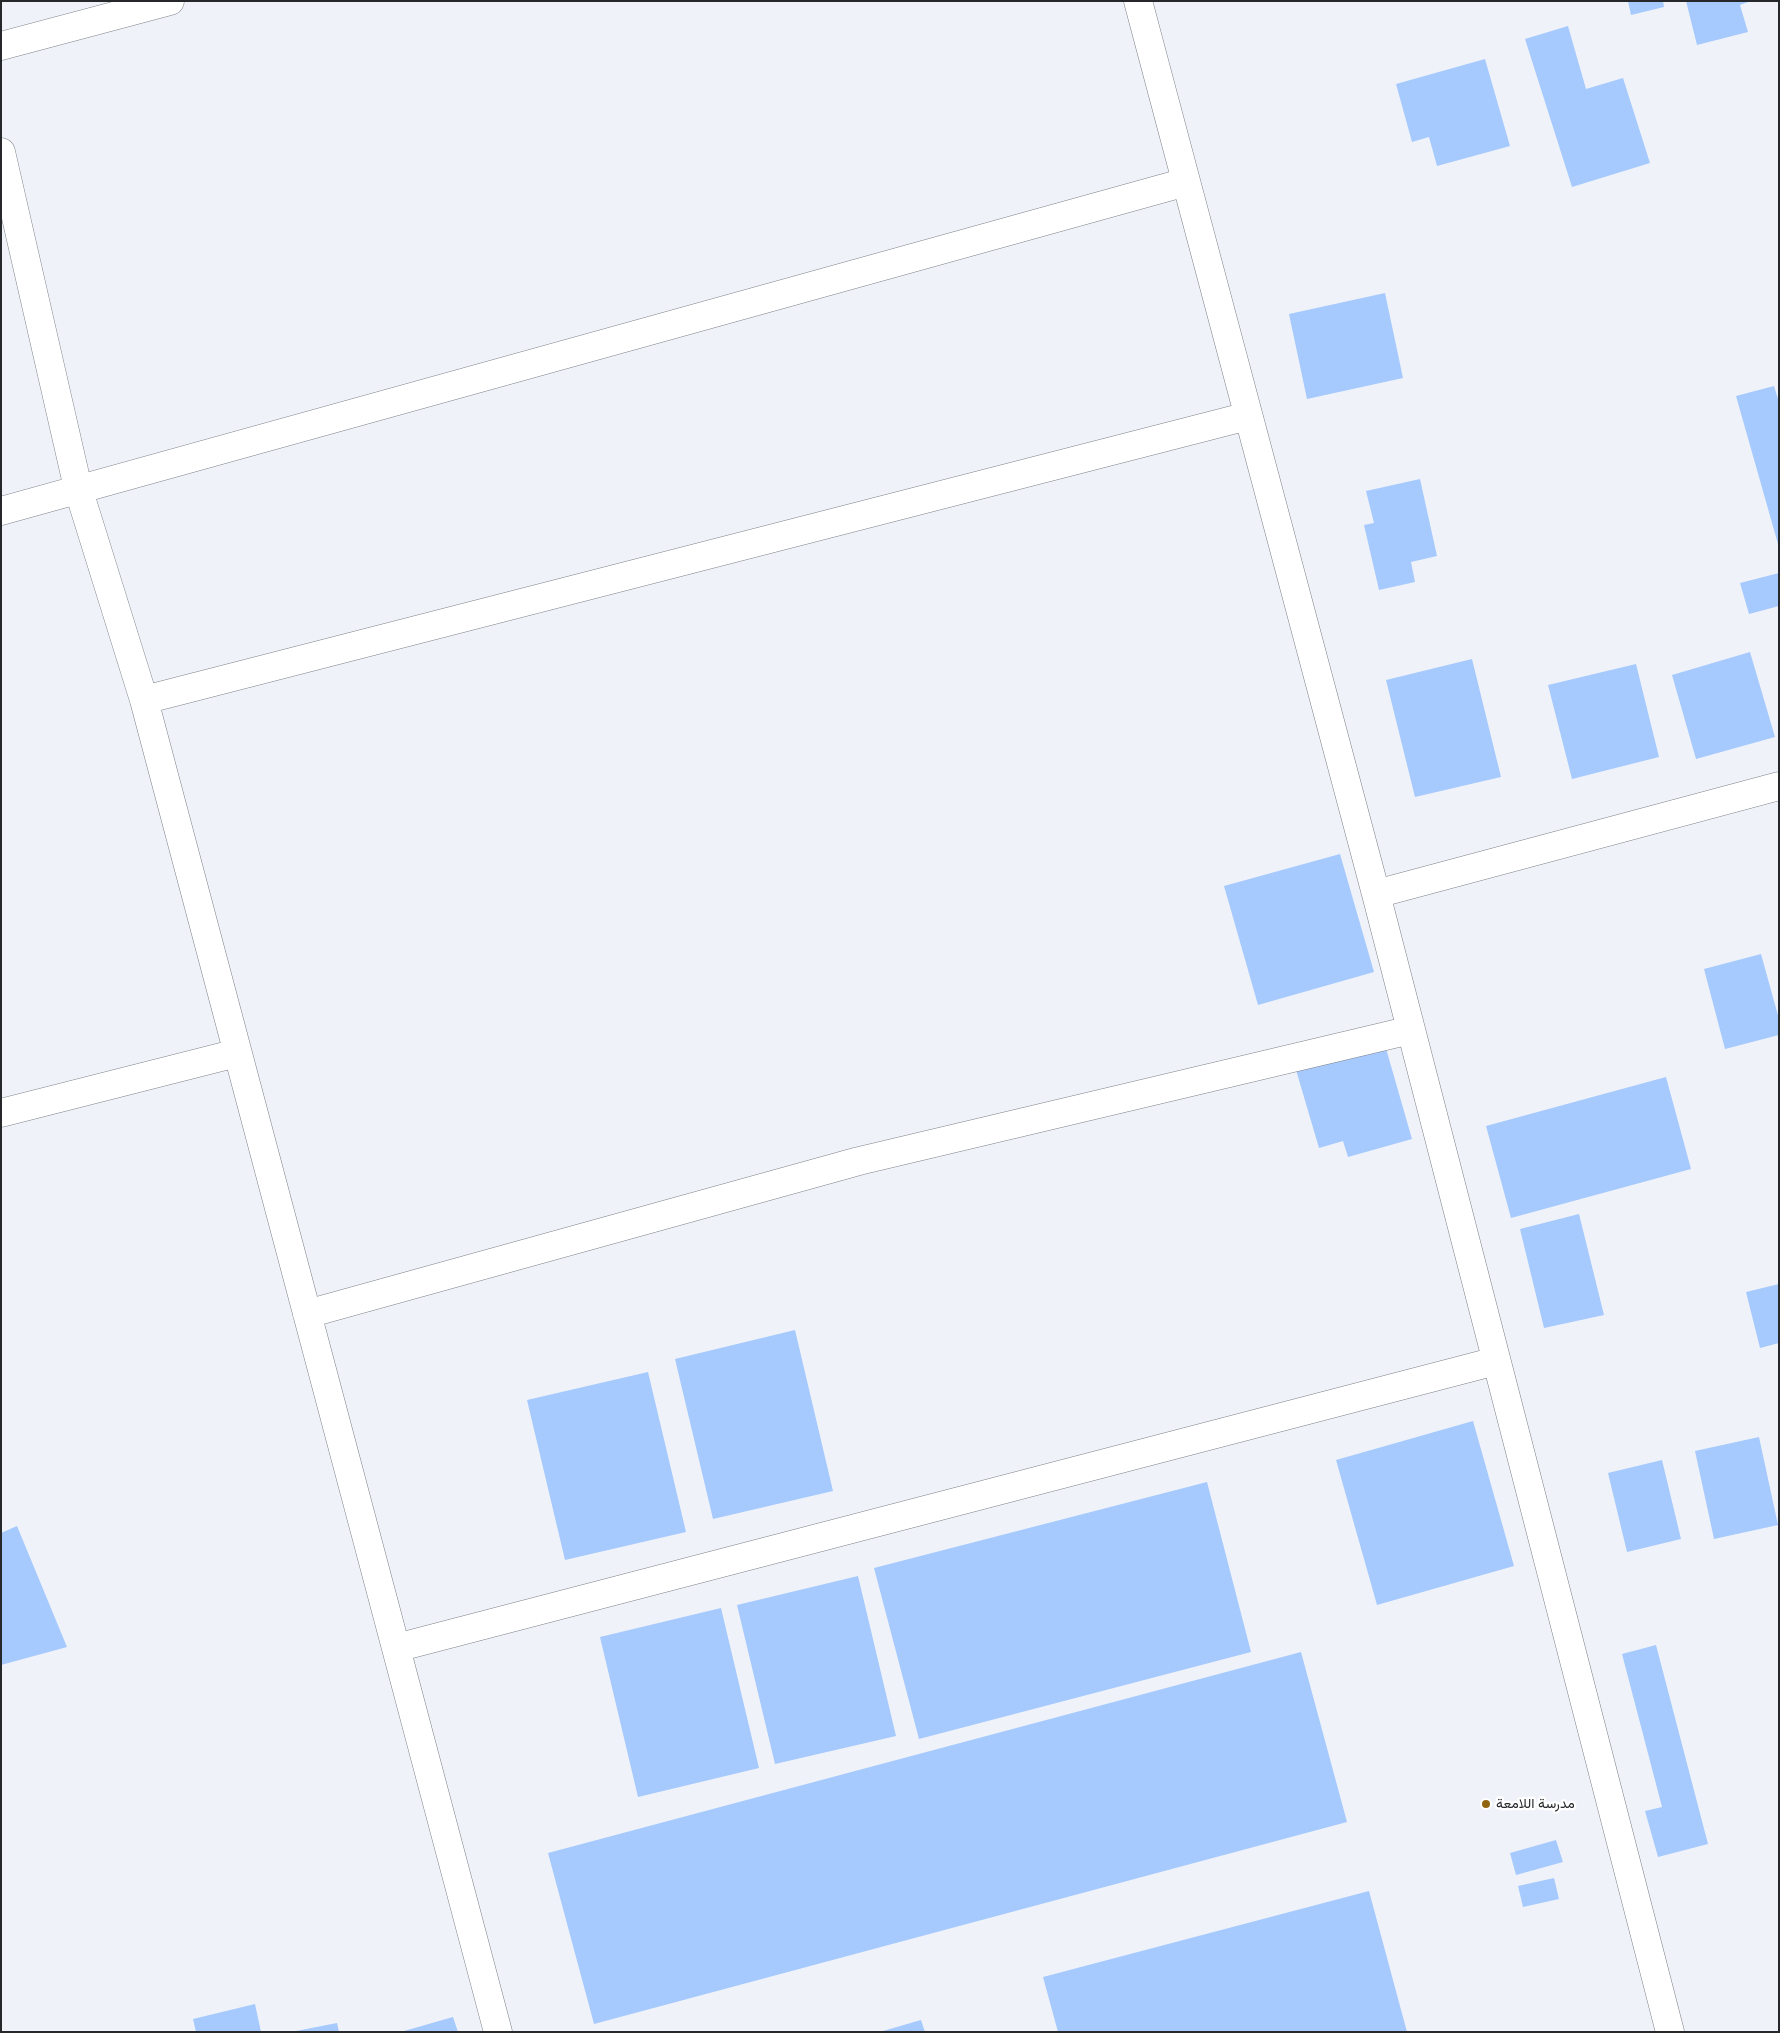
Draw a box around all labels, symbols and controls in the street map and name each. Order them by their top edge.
place label: مدرسة اللامعة [1496,1796,1575,1812]
marker: مدرسة اللامعة [1480,1798,1492,1810]

